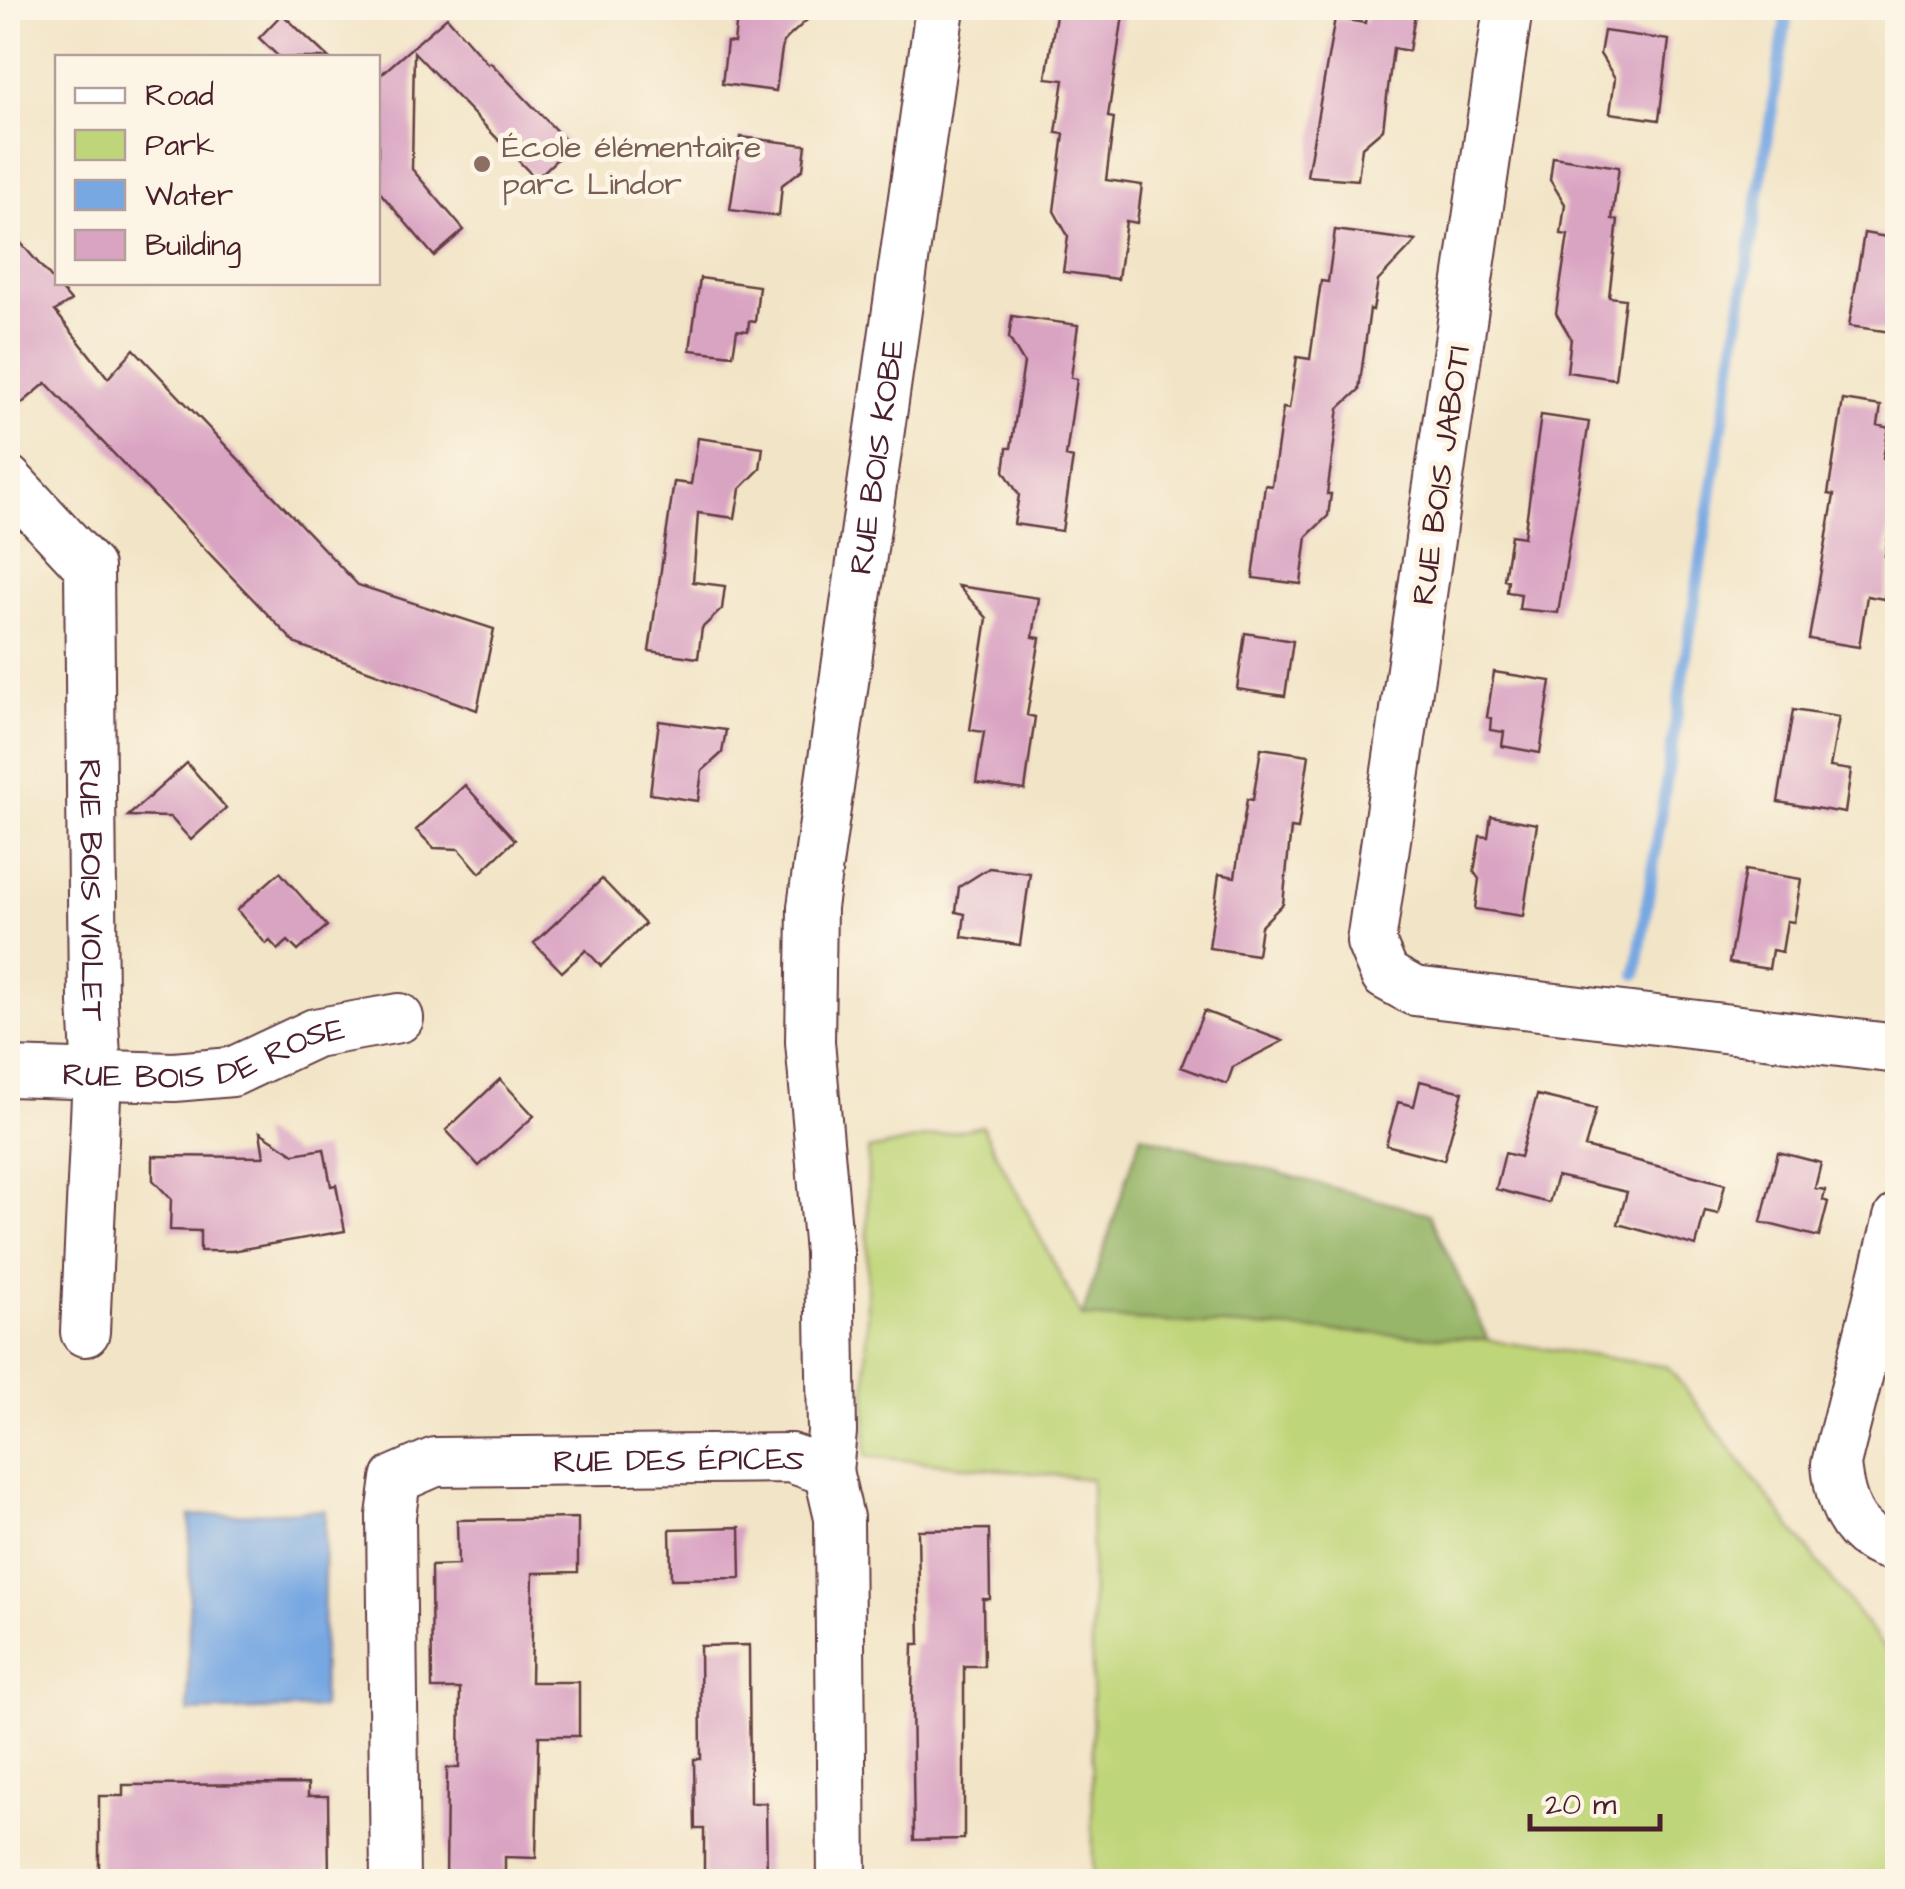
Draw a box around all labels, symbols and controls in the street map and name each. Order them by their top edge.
legend [55,55,380,285]
text: Road [145,75,214,117]
text: Park [145,125,214,167]
place label: École élémentaire parc Lindor [502,125,761,207]
marker: École élémentaire parc Lindor [471,153,493,175]
text: Water [145,175,233,217]
text: Building [145,225,241,268]
street label: RUE BOIS KOBE [839,336,917,578]
street label: RUE BOIS JABOTI [1401,343,1482,608]
street label: RUE BOIS VIOLET [67,759,115,1023]
street label: RUE BOIS DE ROSE [62,1007,348,1101]
street label: RUE DES ÉPICES [553,1436,811,1486]
scale bar [1530,1769,1660,1831]
text: 20 m [1545,1784,1617,1826]

